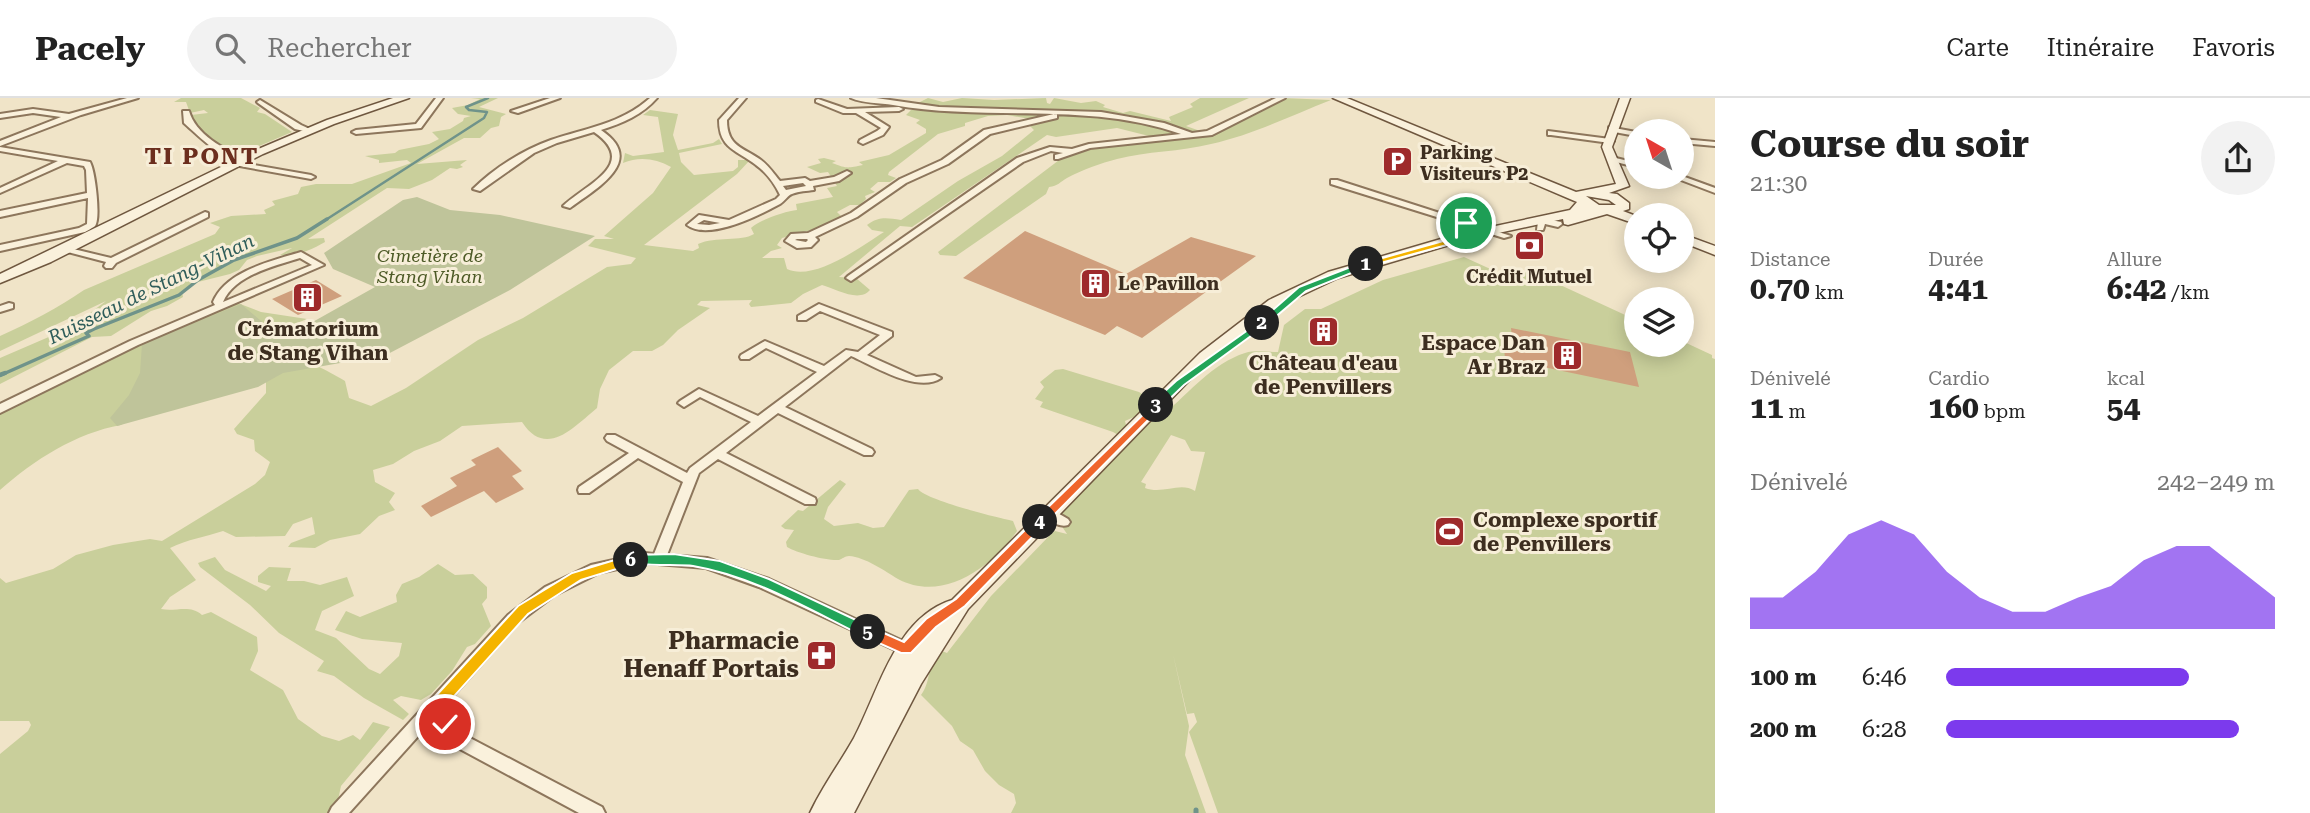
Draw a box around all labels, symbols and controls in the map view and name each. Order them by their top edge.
search box [187,17,677,80]
text: Pacely [35,29,145,68]
icon: search [211,29,249,67]
text: Rechercher [267,33,412,63]
text: Carte [1947,34,2009,62]
text: Itinéraire [2047,34,2154,62]
text: Favoris [2192,34,2275,62]
north arrow [1624,119,1694,189]
map controls [1624,119,1694,357]
button: share [2201,121,2275,195]
text: Course du soir [1750,122,2029,166]
place label: Parking Visiteurs P2 [1420,142,1528,184]
district label: TI PONT [145,143,259,170]
parking icon: Parking Visiteurs P2 [1380,145,1414,179]
text: 21:30 [1750,170,1807,197]
pin [1436,193,1496,253]
button: locate [1624,203,1694,273]
icon: arrive [1447,204,1485,242]
water label: Ruisseau de Stang-Vihan [43,229,258,349]
bank icon: Crédit Mutuel [1512,229,1546,263]
park label: Cimetière de Stang Vihan [376,245,483,287]
pin: 1 [1348,246,1384,282]
text: Distance [1750,248,1830,271]
text: Durée [1928,248,1983,271]
text: Allure [2107,248,2162,271]
text: 1 [1360,252,1371,275]
building icon: Le Pavillon [1078,266,1112,300]
place label: Crédit Mutuel [1466,266,1592,287]
text: 0.70 [1750,271,1810,306]
text: 4:41 [1928,271,1988,306]
text: 6:42 [2107,271,2166,306]
place label: Le Pavillon [1118,273,1219,294]
building icon: Crématorium de Stang Vihan [291,280,325,314]
text: km [1810,281,1844,304]
text: /km [2166,281,2210,304]
button: layers [1624,287,1694,357]
pin: 2 [1244,306,1280,341]
text: 2 [1256,311,1267,334]
building icon: Château d'eau de Penvillers [1306,314,1340,348]
place label: Crématorium de Stang Vihan [228,317,388,365]
place label: Espace Dan Ar Braz [1421,331,1545,379]
building icon: Espace Dan Ar Braz [1551,338,1585,372]
place label: Château d'eau de Penvillers [1248,351,1398,399]
text: Dénivelé [1750,367,1831,390]
text: Cardio [1928,367,1990,390]
text: kcal [2107,367,2145,390]
pin: 3 [1138,388,1174,422]
text: 11 [1750,390,1784,425]
text: 160 [1928,390,1979,425]
text: 54 [2107,390,2140,425]
text: 3 [1150,393,1161,416]
text: m [1784,400,1806,423]
text: bpm [1979,400,2026,423]
text: Dénivelé [1750,469,1848,496]
text: 242–249 m [2157,469,2275,496]
pin: 4 [1023,504,1058,540]
place label: Complexe sportif de Penvillers [1473,508,1658,556]
text: 4 [1034,510,1045,533]
sports icon: Complexe sportif de Penvillers [1433,515,1467,549]
pin: 6 [614,542,648,578]
text: 6 [625,548,636,571]
pin: 5 [850,614,886,650]
text: 5 [862,620,873,643]
place label: Pharmacie Henaff Portais [624,627,799,683]
pharmacy icon: Pharmacie Henaff Portais [805,638,839,672]
text: 100 m [1750,664,1817,691]
text: 6:46 [1862,664,1907,691]
pin [415,694,475,754]
icon: check [426,705,464,743]
text: 200 m [1750,716,1817,743]
text: 6:28 [1862,716,1907,743]

